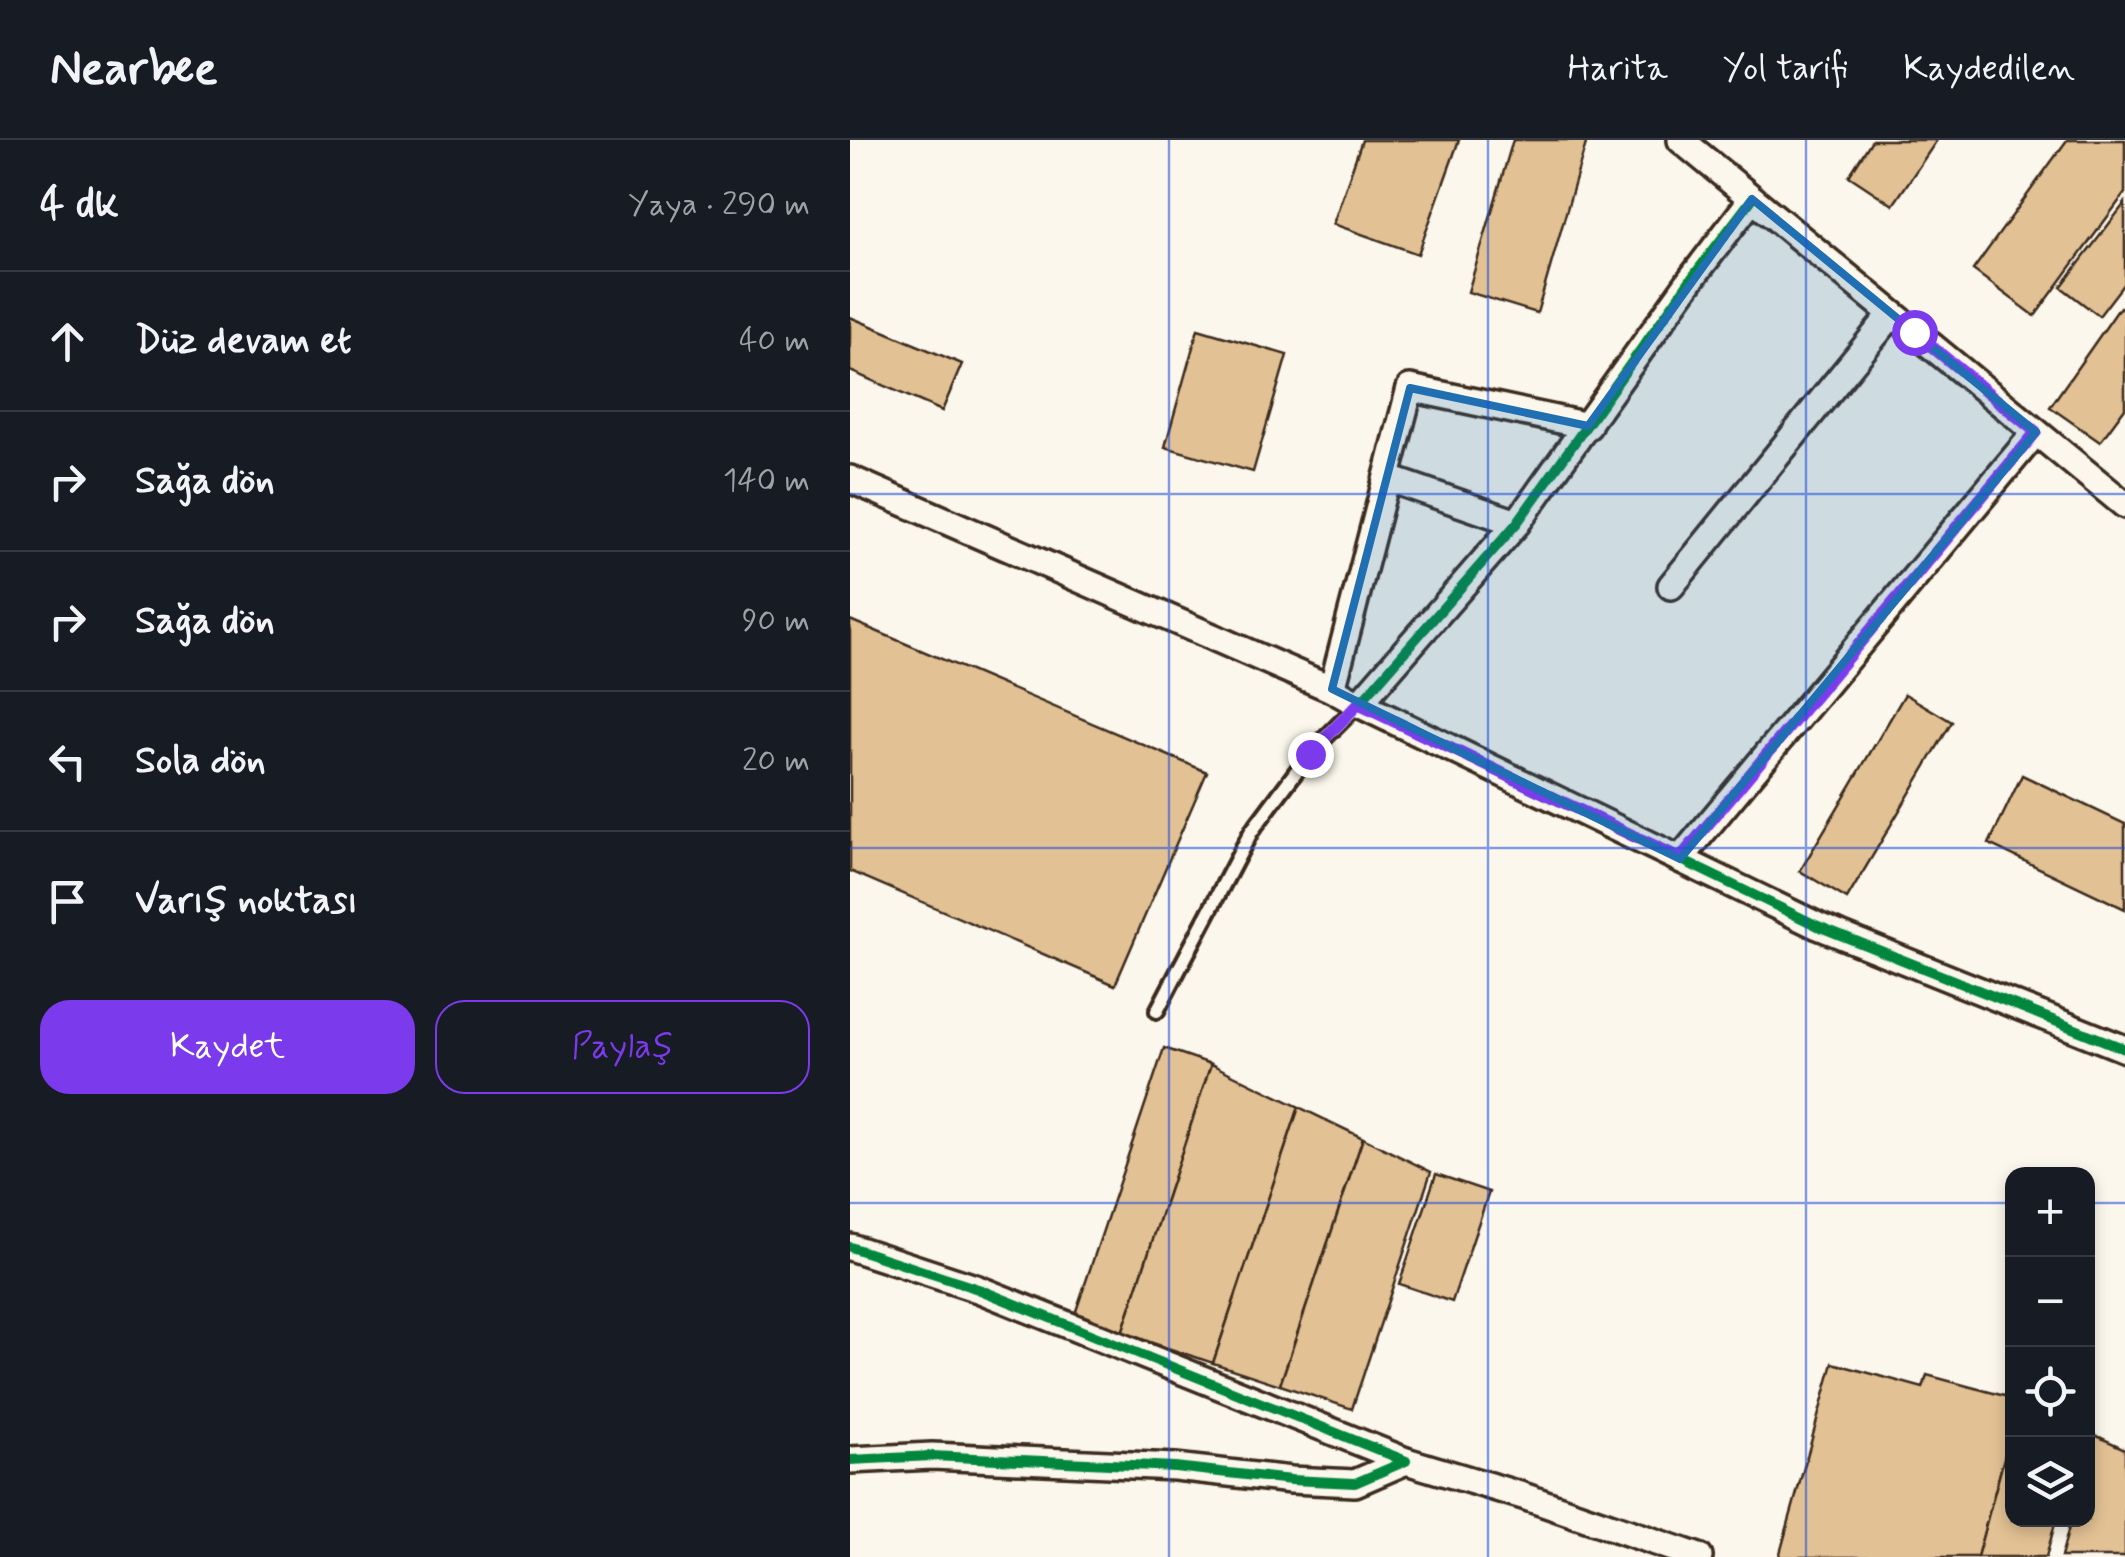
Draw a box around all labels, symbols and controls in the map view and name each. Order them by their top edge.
text: Nearbee [50,38,218,101]
text: Harita [1567,46,1668,92]
text: Yol tarifi [1723,46,1848,92]
text: Kaydedilen [1903,46,2075,92]
text: 4 dk [40,178,119,233]
text: Yaya · 290 m [628,184,810,226]
route start [1892,310,1938,356]
icon: ahead [40,314,95,369]
text: Düz devam et [135,317,352,366]
text: 40 m [739,320,810,362]
icon: right [40,454,95,509]
text: Sağa dön [135,457,275,506]
text: 140 m [723,460,810,502]
icon: right [40,594,95,649]
text: Sağa dön [135,597,275,646]
text: 90 m [742,600,810,642]
route end [1288,732,1334,778]
icon: left [40,734,95,789]
text: Sola dön [135,737,266,786]
text: 20 m [742,740,810,782]
icon: arrive [40,874,95,929]
text: Varış noktası [135,877,358,926]
button: Kaydet [40,1000,415,1094]
button: Paylaş [435,1000,810,1094]
map controls [2005,1167,2095,1527]
button: + [2005,1167,2095,1257]
button: − [2005,1257,2095,1347]
button: locate [2005,1347,2095,1437]
button: layers [2005,1437,2095,1527]

